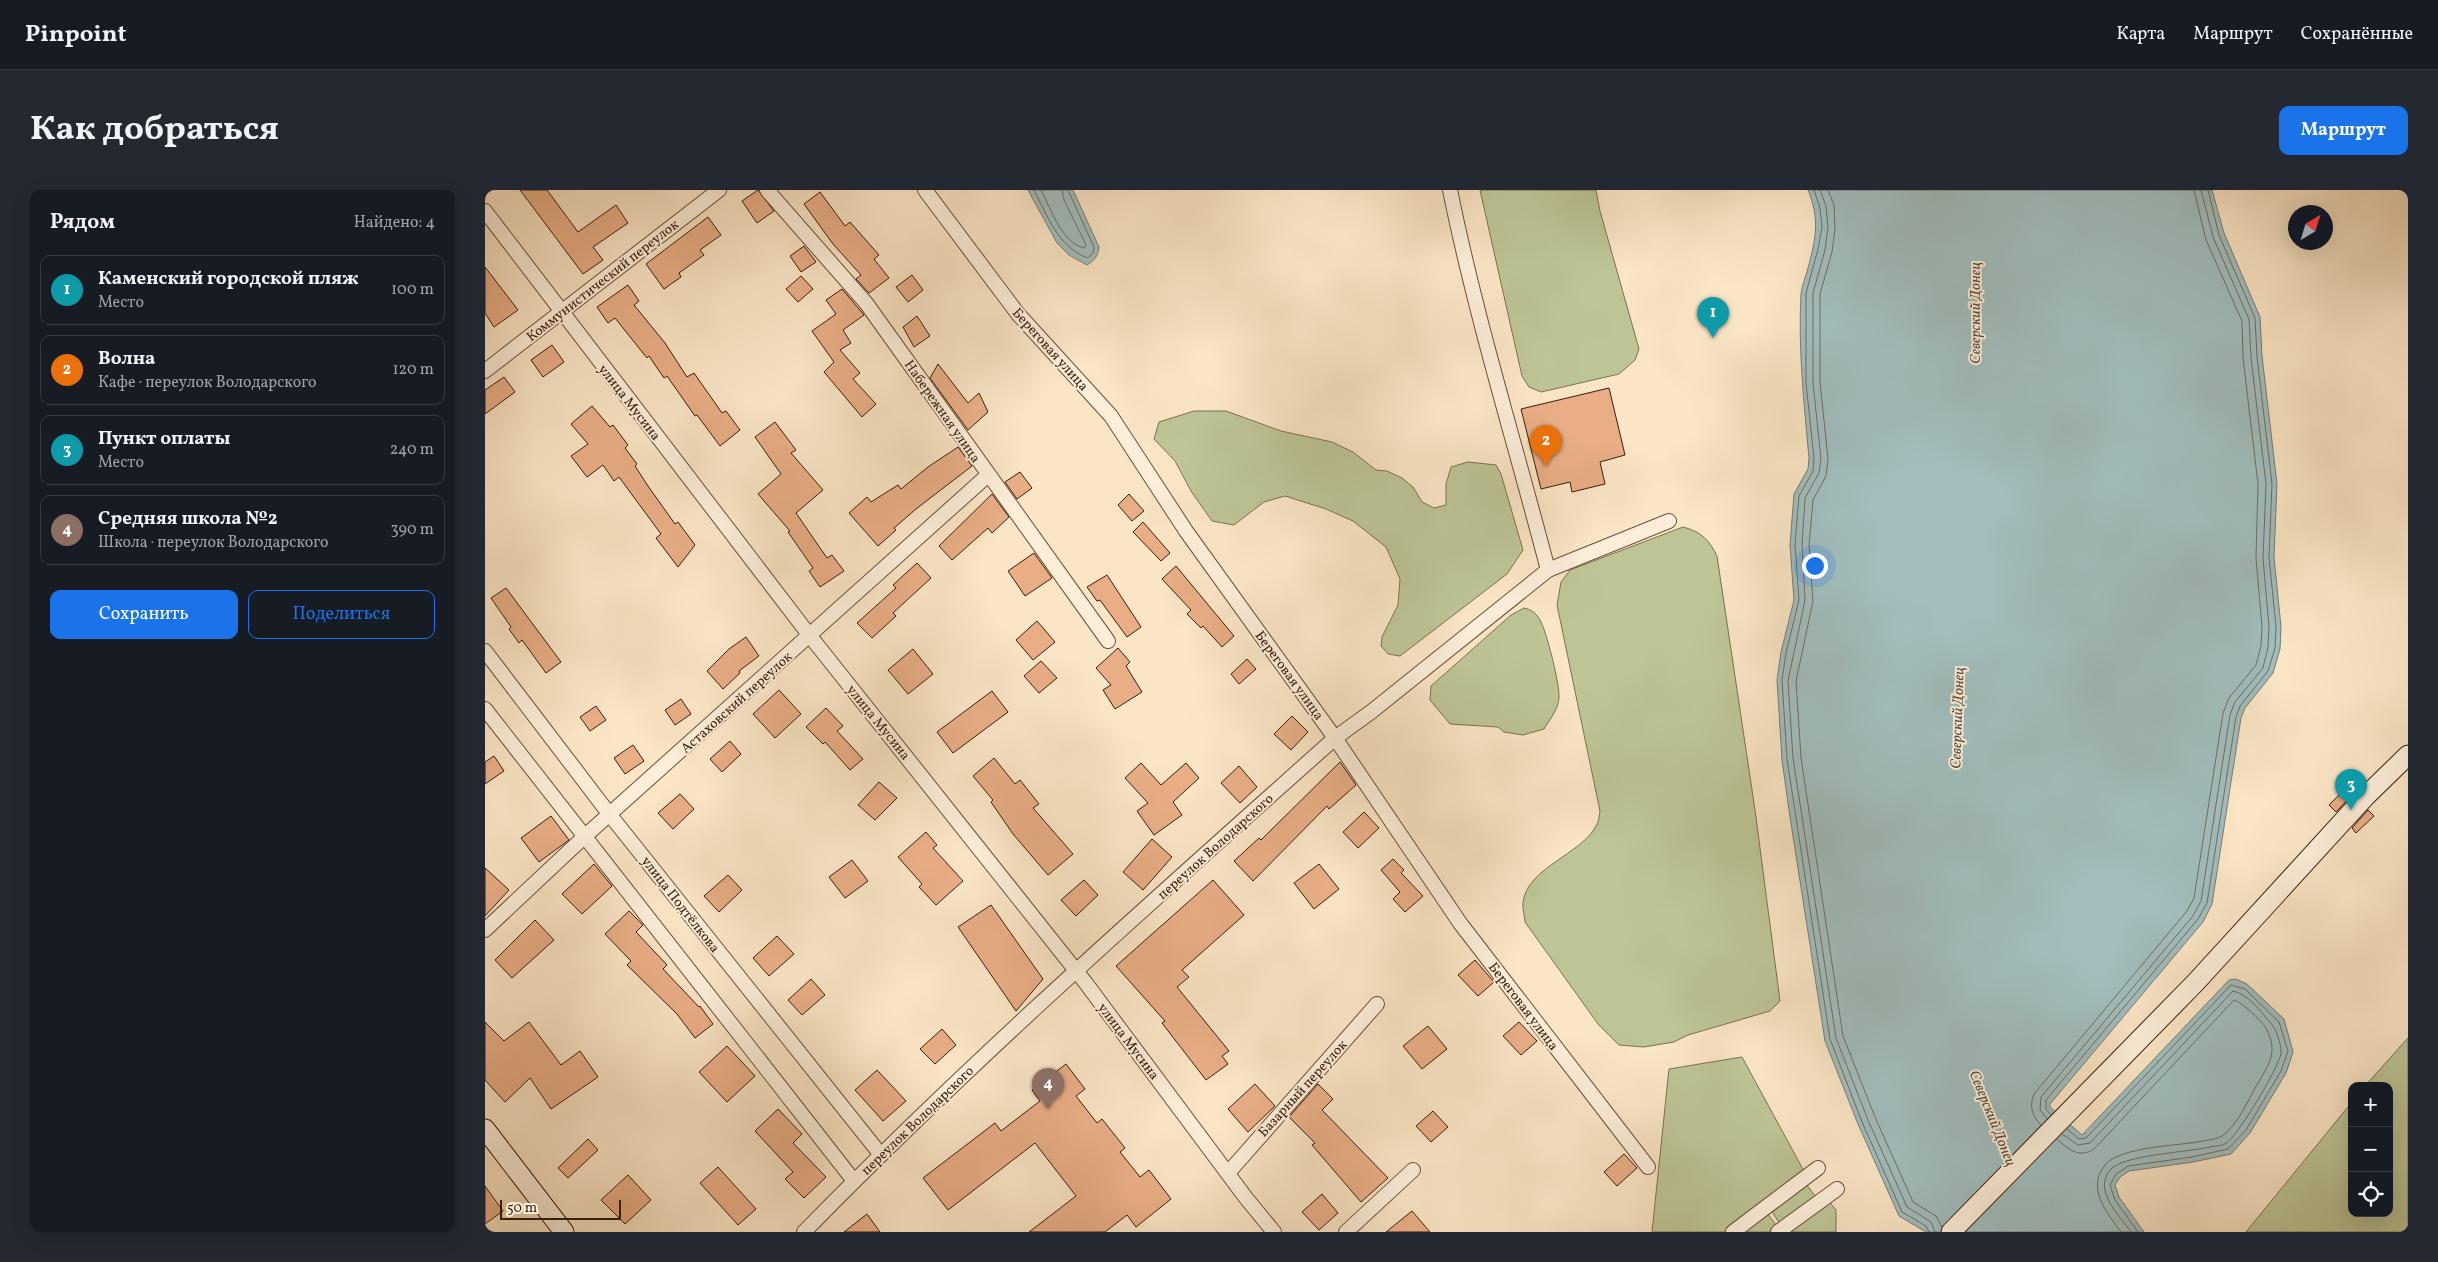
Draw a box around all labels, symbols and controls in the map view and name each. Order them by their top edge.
text: Pinpoint [25,18,127,52]
text: Карта [2116,22,2165,47]
text: Маршрут [2193,22,2273,47]
text: Сохранённые [2301,22,2413,47]
text: Как добраться [30,106,279,154]
button: Маршрут [2279,106,2408,155]
north arrow [2288,205,2333,250]
text: Рядом [50,208,115,237]
text: Найдено: 4 [354,212,435,234]
street label: Коммунистический переулок [523,215,683,347]
water label: Северский Донец [1966,262,1987,364]
text: Каменский городской пляж [98,266,359,292]
text: 1 [64,279,70,301]
text: 100 m [391,279,434,301]
text: Место [98,292,144,314]
pin: 1 [1697,297,1729,338]
street label: Береговая улица [1007,304,1092,396]
text: Волна [98,346,155,372]
street label: Набережная улица [899,357,984,467]
text: 2 [63,359,71,381]
text: 120 m [392,359,434,381]
street label: улица Мусина [593,361,665,445]
text: Кафе · переулок Володарского [98,372,317,394]
pin: 2 [1530,425,1562,466]
text: Пункт оплаты [98,426,230,452]
text: 3 [63,439,71,461]
text: 240 m [390,439,434,461]
text: Место [98,452,144,474]
text: Средняя школа №2 [98,506,278,532]
text: 4 [62,519,72,541]
text: 390 m [391,519,434,541]
text: Школа · переулок Володарского [98,532,329,554]
your location [1802,553,1828,579]
button: Сохранить [50,590,238,639]
button: Поделиться [248,590,435,639]
street label: Береговая улица [1250,627,1328,724]
street label: Астаховский переулок [677,648,797,758]
water label: Северский Донец [1946,666,1971,769]
street label: улица Мусина [842,681,914,765]
pin: 3 [2335,769,2367,810]
street label: переулок Володарского [1154,790,1278,904]
street label: улица Подтёлкова [636,853,724,957]
street label: Береговая улица [1483,959,1562,1055]
street label: улица Мусина [1093,1000,1163,1084]
street label: Базарный переулок [1254,1036,1352,1142]
street label: переулок Володарского [858,1062,979,1180]
water label: Северский Донец [1963,1067,2021,1170]
pin: 4 [1032,1068,1064,1109]
map controls [2348,1082,2393,1217]
button: + [2348,1082,2393,1127]
button: − [2348,1127,2393,1172]
button: locate [2348,1172,2393,1217]
scale bar [500,1197,621,1220]
text: 50 m [507,1199,537,1218]

